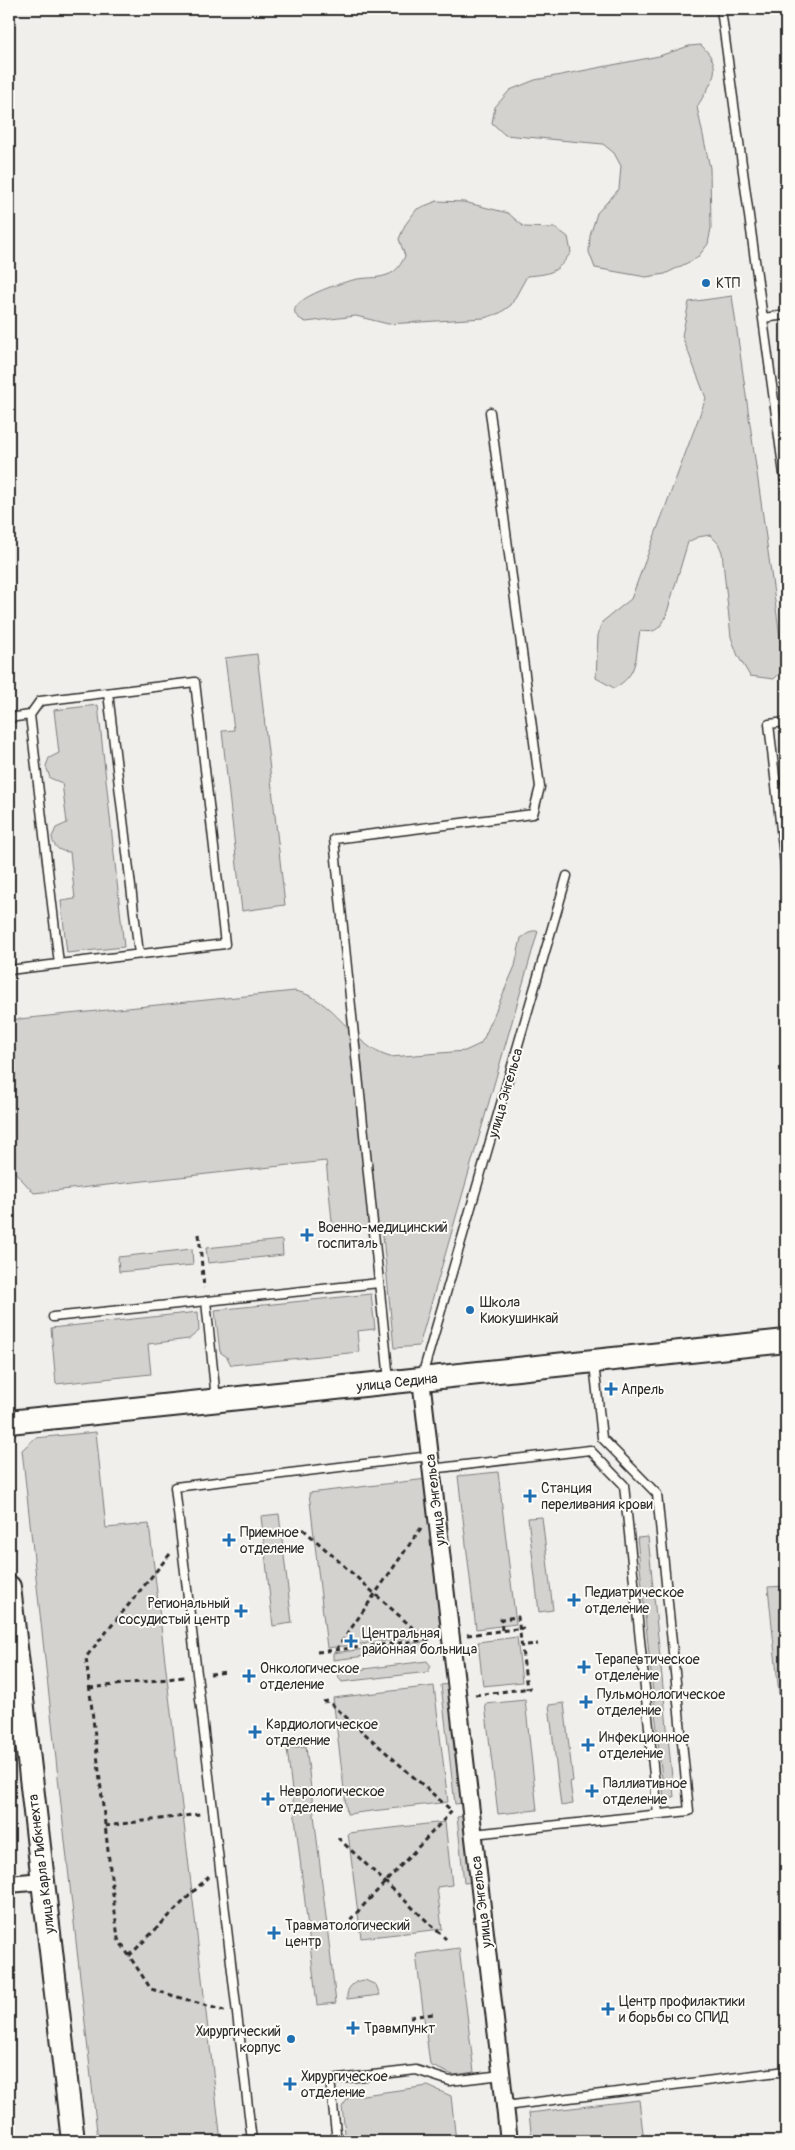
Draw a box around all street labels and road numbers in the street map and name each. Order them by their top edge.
street label: улица Энгельса [484,1046,526,1141]
street label: улица Седина [355,1370,439,1395]
street label: улица Энгельса [421,1453,450,1548]
street label: улица Карла Либкнехта [25,1793,59,1936]
street label: улица Энгельса [467,1855,496,1950]

